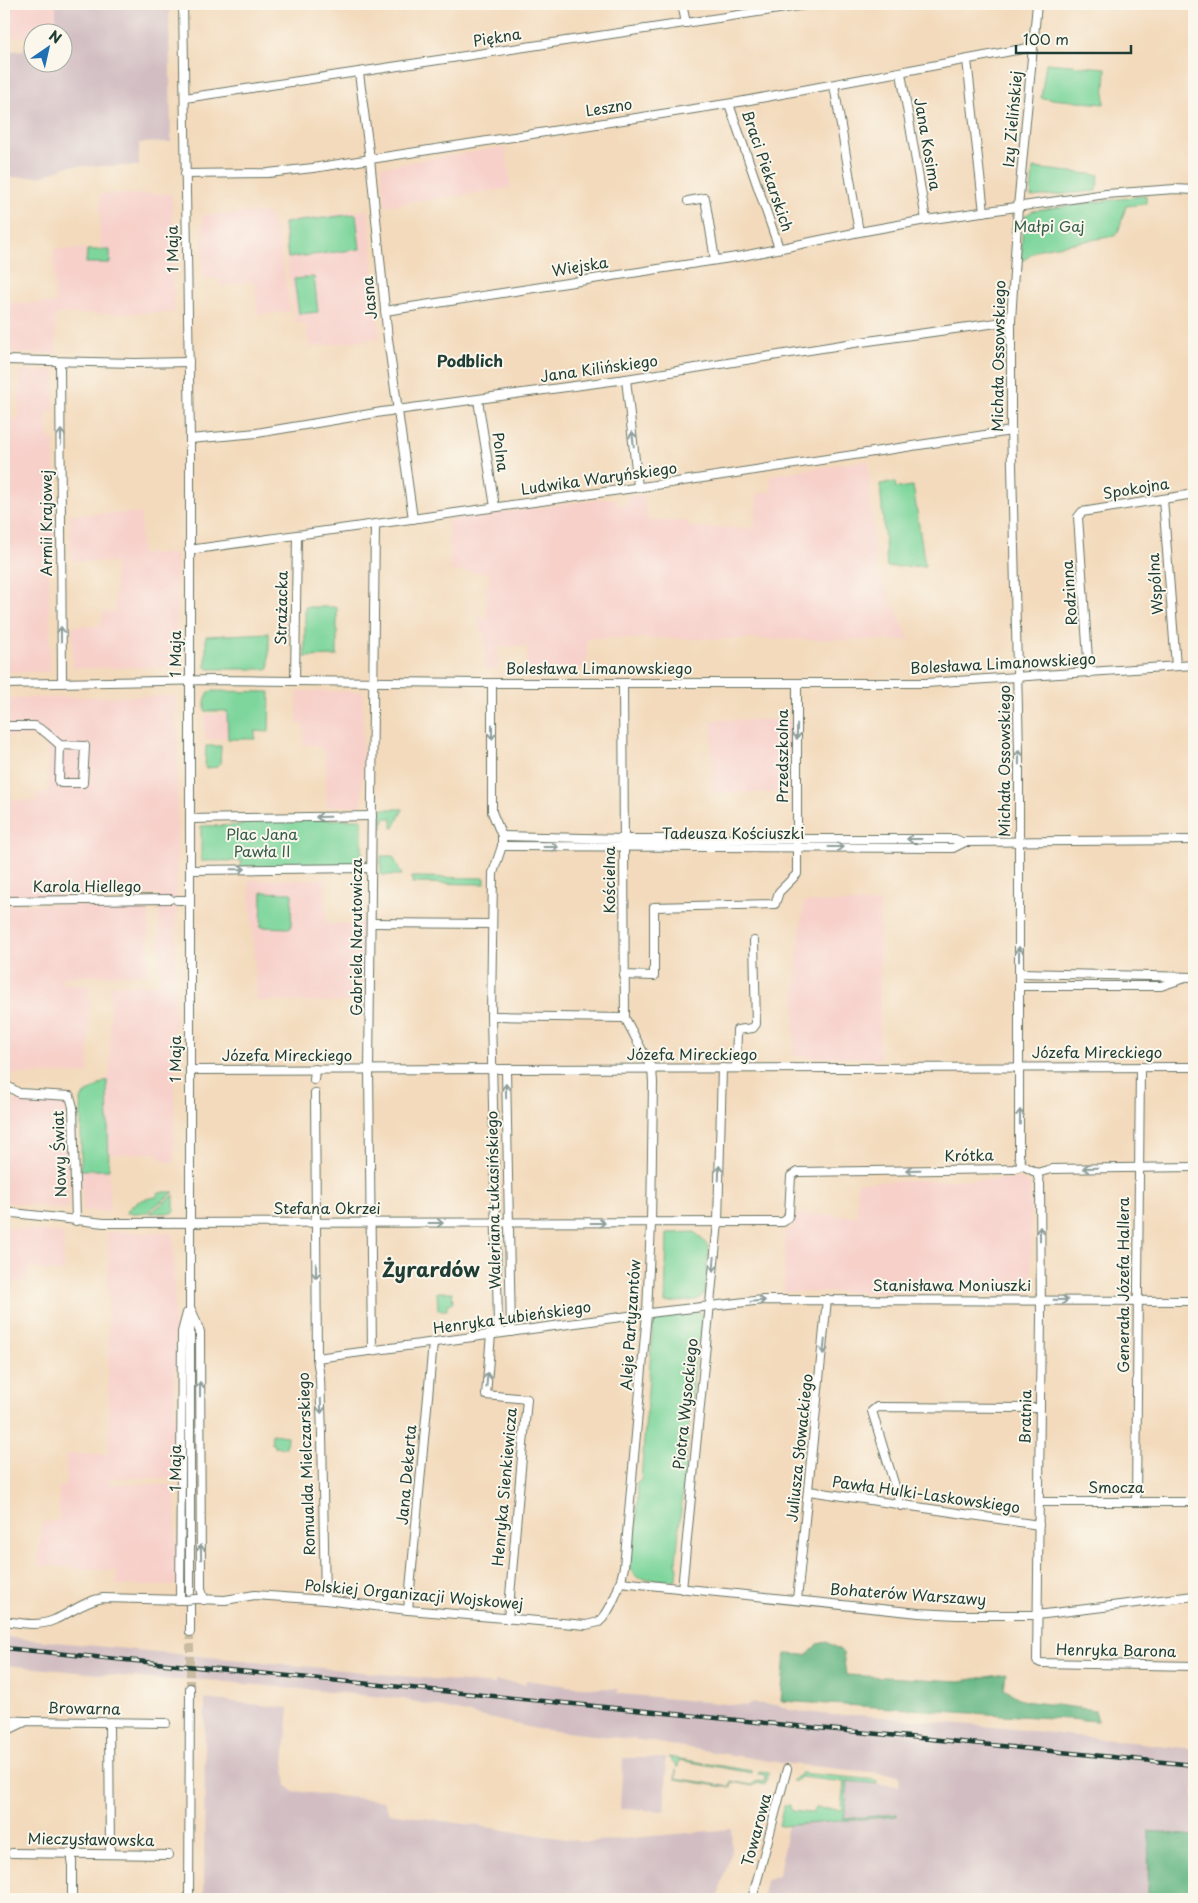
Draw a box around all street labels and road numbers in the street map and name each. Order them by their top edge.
street label: Piękna [471,21,523,52]
street label: Izy Zielińskiej [996,70,1027,168]
street label: Leszno [584,91,634,122]
street label: Jana Kosima [909,96,948,192]
street label: Braci Piekarskich [737,107,800,234]
street label: 1 Maja [160,225,183,273]
street label: Wiejska [550,250,610,281]
street label: Jasna [355,275,382,321]
street label: Michała Ossowskiego [985,280,1010,432]
street label: Jana Kilińskiego [538,348,659,387]
street label: Polna [487,431,516,474]
street label: Ludwika Waryńskiego [519,455,678,500]
street label: Armii Krajowej [34,470,57,576]
street label: Spokojna [1101,471,1171,504]
street label: Wspólna [1141,552,1168,616]
street label: Rodzinna [1055,559,1082,627]
street label: Strażacka [268,570,293,645]
street label: 1 Maja [163,630,186,677]
street label: Bolesława Limanowskiego [909,646,1097,679]
street label: Bolesława Limanowskiego [506,656,692,679]
street label: Michała Ossowskiego [992,685,1015,837]
street label: Przedszkolna [770,708,793,803]
street label: Tadeusza Kościuszki [662,821,804,844]
street label: Kościelna [597,846,620,913]
street label: Gabriela Narutowicza [344,857,367,1016]
street label: Karola Hiellego [33,874,141,897]
street label: 1 Maja [163,1035,186,1082]
street label: Józefa Mireckiego [1032,1040,1162,1063]
street label: Józefa Mireckiego [627,1042,757,1065]
street label: Józefa Mireckiego [222,1043,352,1066]
street label: Nowy Świat [45,1110,72,1198]
street label: Waleriana Łukasińskiego [479,1111,506,1289]
street label: Krótka [944,1143,995,1166]
street label: Stefana Okrzei [273,1196,381,1219]
street label: Generała Józefa Hallera [1111,1196,1134,1373]
street label: Aleje Partyzantów [613,1258,646,1391]
street label: Stanisława Moniuszki [873,1273,1031,1296]
street label: Henryka Łubieńskiego [431,1294,592,1339]
street label: Piotra Wysockiego [666,1337,703,1471]
street label: Romualda Mielczarskiego [291,1372,320,1556]
street label: Juliusza Słowackiego [779,1372,818,1523]
street label: Bratnia [1013,1389,1036,1444]
street label: Henryka Sienkiewicza [485,1406,522,1567]
street label: Jana Dekerta [390,1423,421,1526]
street label: 1 Maja [163,1444,186,1491]
street label: Pawła Hulki-Laskowskiego [831,1469,1022,1518]
street label: Smocza [1088,1475,1145,1498]
street label: Polskiej Organizacji Wojskowej [304,1572,524,1615]
street label: Bohaterów Warszawy [829,1577,987,1610]
street label: Henryka Barona [1056,1637,1177,1662]
street label: Browarna [47,1695,121,1720]
street label: Towarowa [735,1790,777,1869]
street label: Mieczysławowska [27,1826,155,1851]

